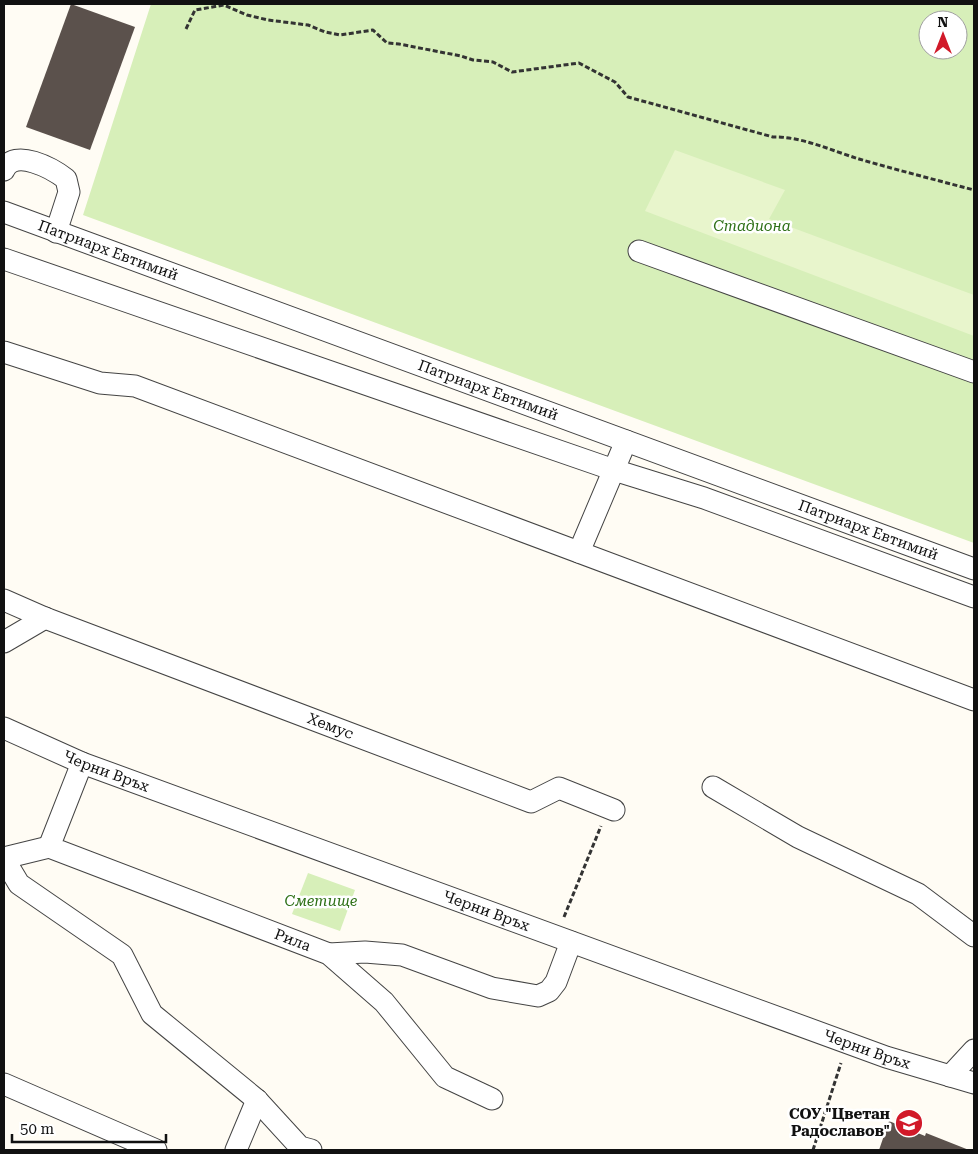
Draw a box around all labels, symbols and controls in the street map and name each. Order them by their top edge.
north arrow [918,10,968,60]
text: N [938,14,949,30]
street label: Патриарх Евтимий [36,216,181,284]
park label: Стадиона [713,217,791,235]
street label: Патриарх Евтимий [416,356,561,424]
street label: Патриарх Евтимий [796,496,941,564]
street label: Хемус [305,709,356,743]
street label: Черни Връх [60,747,152,796]
street label: Черни Връх [440,887,533,935]
park label: Сметище [285,892,358,910]
street label: Рила [272,925,313,955]
street label: Черни Връх [821,1026,913,1073]
place label: СОУ "Цветан Радославов" [789,1105,890,1140]
school or university icon: СОУ "Цветан Радославов" [894,1108,924,1138]
scale bar [12,1112,166,1144]
text: 50 m [20,1120,55,1138]

